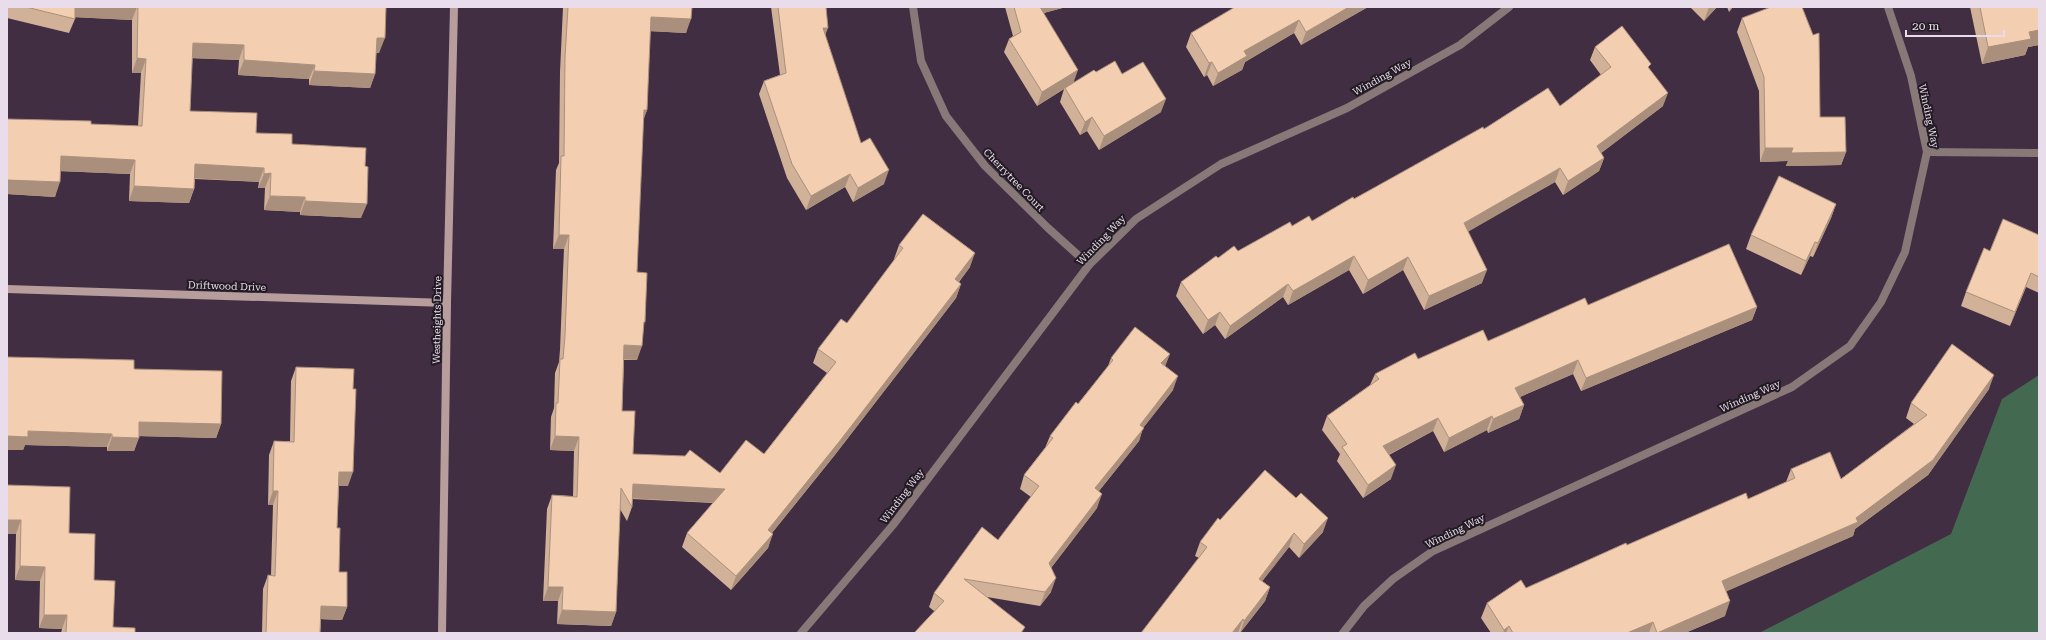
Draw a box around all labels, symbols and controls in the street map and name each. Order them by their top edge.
scale bar [1906,12,2004,38]
text: 20 m [1912,19,1939,33]
street label: Winding Way [1351,56,1413,98]
street label: Winding Way [1917,83,1941,149]
street label: Cherrytree Court [981,146,1047,214]
street label: Winding Way [1075,213,1128,267]
street label: Westheights Drive [431,275,443,364]
street label: Driftwood Drive [188,279,267,293]
street label: Winding Way [1718,378,1782,414]
street label: Winding Way [878,467,926,525]
street label: Winding Way [1423,512,1487,550]

